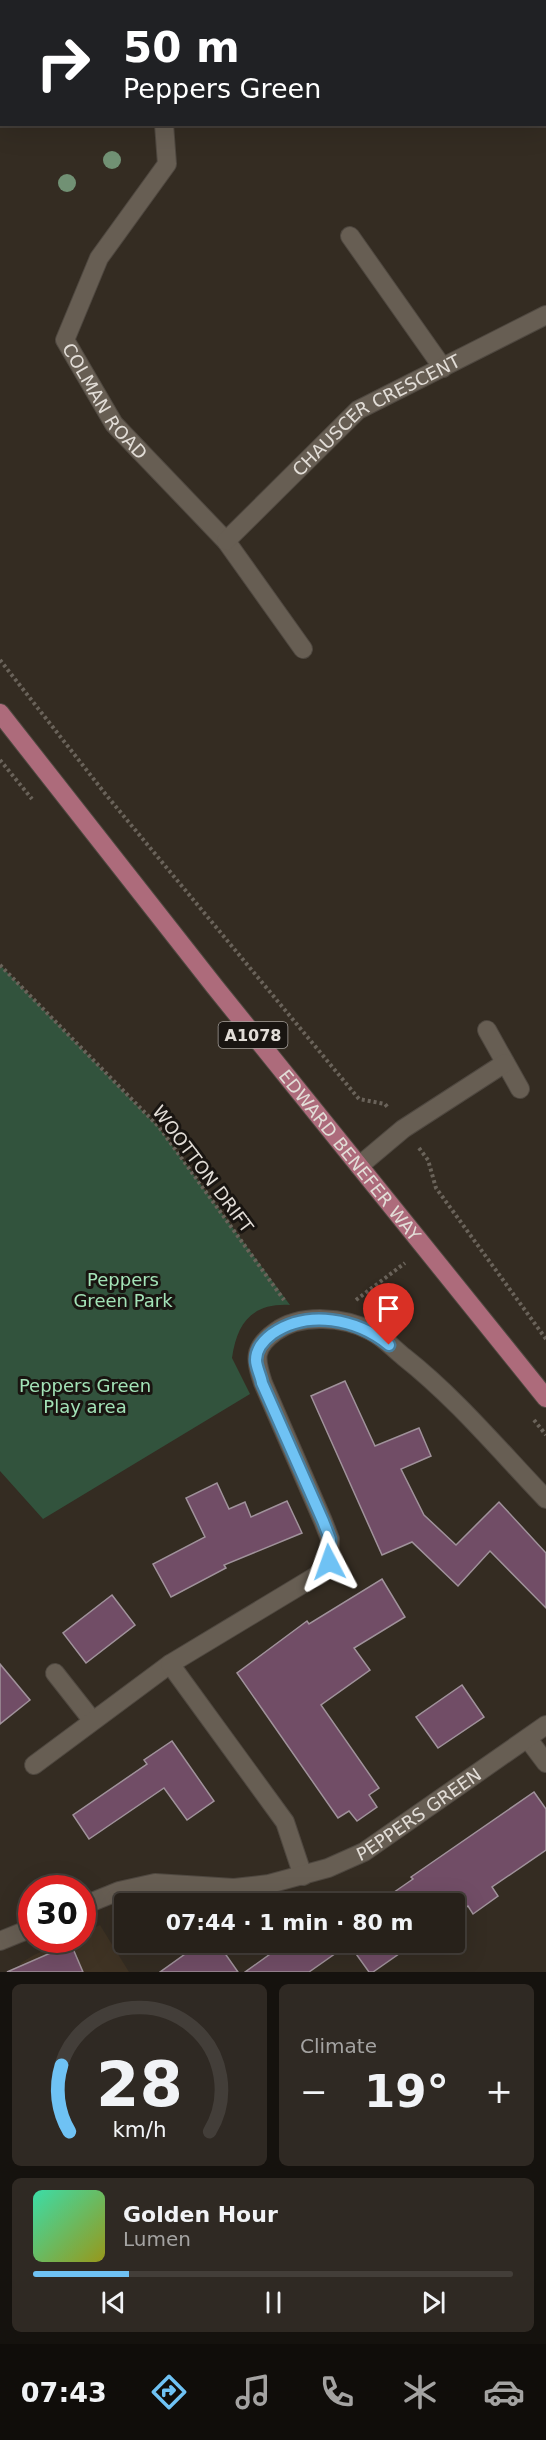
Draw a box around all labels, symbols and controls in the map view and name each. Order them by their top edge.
text: 50 m [123,23,240,72]
icon: right [24,24,102,102]
text: Peppers Green [123,73,321,104]
street label: COLMAN ROAD [58,339,152,463]
street label: CHAUSCER CRESCENT [288,349,464,480]
road number: A1078 [218,1022,288,1048]
street label: EDWARD BENEFER WAY [275,1065,426,1246]
street label: WOOTTON DRIFT [148,1101,258,1238]
park label: Peppers Green Park [73,1269,173,1311]
pin [363,1283,414,1345]
icon: arrive [372,1292,405,1325]
park label: Peppers Green Play area [19,1375,151,1417]
position arrow [297,1530,361,1594]
street label: PEPPERS GREEN [353,1763,485,1865]
speed limit sign: 30 [18,1875,96,1953]
text: 07:44 · 1 min · 80 m [166,1910,413,1935]
text: Climate [300,2034,377,2058]
text: 28 [96,2048,183,2121]
text: 19° [364,2065,449,2118]
text: − [300,2072,328,2111]
text: + [485,2072,513,2111]
text: km/h [112,2117,167,2142]
text: Golden Hour [123,2202,278,2227]
text: Lumen [123,2227,191,2251]
icon: previous [97,2286,130,2319]
icon: pause [257,2286,290,2319]
icon: next [417,2286,450,2319]
icon: directions [148,2371,190,2413]
icon: music [232,2371,274,2413]
icon: phone [316,2371,358,2413]
icon: climate [399,2371,441,2413]
icon: car [483,2371,525,2413]
text: 07:43 [21,2377,107,2408]

